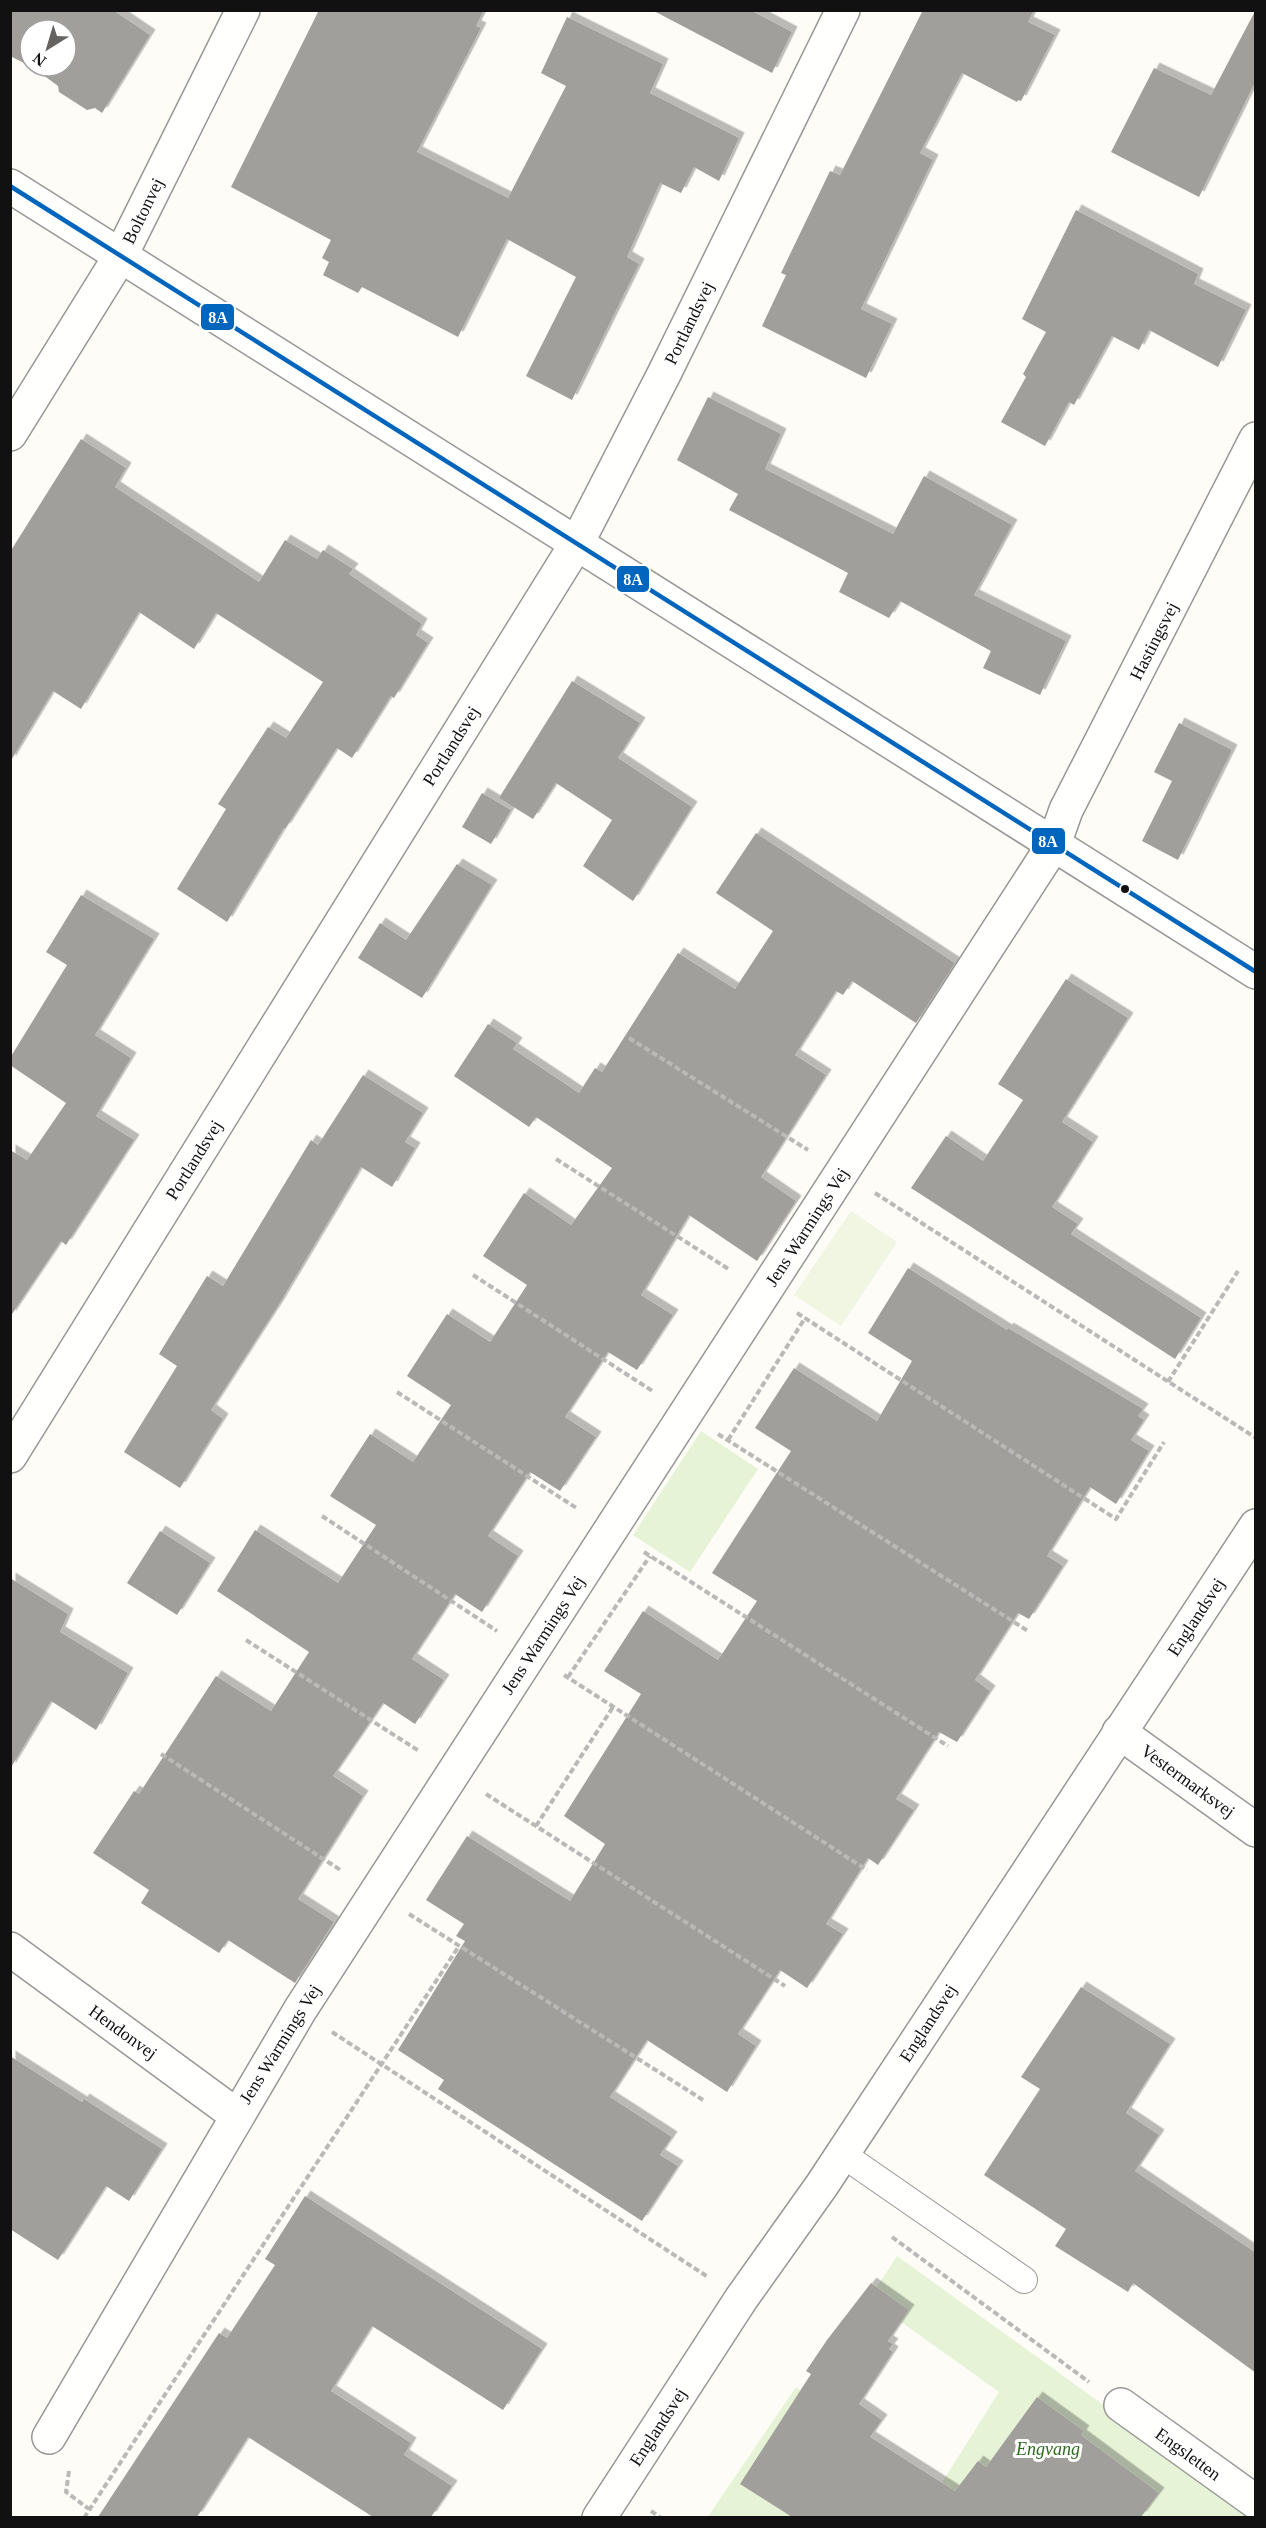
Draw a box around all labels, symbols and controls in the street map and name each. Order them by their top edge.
north arrow [18,18,78,78]
text: N [29,49,49,70]
street label: Boltonvej [118,175,168,247]
street label: Portlandsvej [660,278,718,368]
line badge: 8A [200,303,235,331]
text: 8A [208,309,228,326]
line badge: 8A [616,565,650,593]
text: 8A [623,571,643,588]
street label: Hastingsvej [1126,599,1182,683]
street label: Portlandsvej [419,703,483,789]
line badge: 8A [1031,827,1066,855]
text: 8A [1038,833,1058,850]
unlabelled marker [1119,883,1131,895]
street label: Portlandsvej [162,1117,226,1203]
street label: Jens Warmings Vej [761,1164,853,1290]
street label: Jens Warmings Vej [497,1572,589,1698]
street label: Englandsvej [1163,1574,1229,1660]
street label: Vestermarksvej [1137,1740,1239,1822]
street label: Englandsvej [895,1980,961,2066]
street label: Jens Warmings Vej [235,1981,325,2107]
street label: Hendonvej [85,2001,161,2063]
street label: Englandsvej [625,2384,691,2470]
street label: Engsletten [1151,2424,1225,2484]
park label: Engvang [1015,2439,1080,2459]

